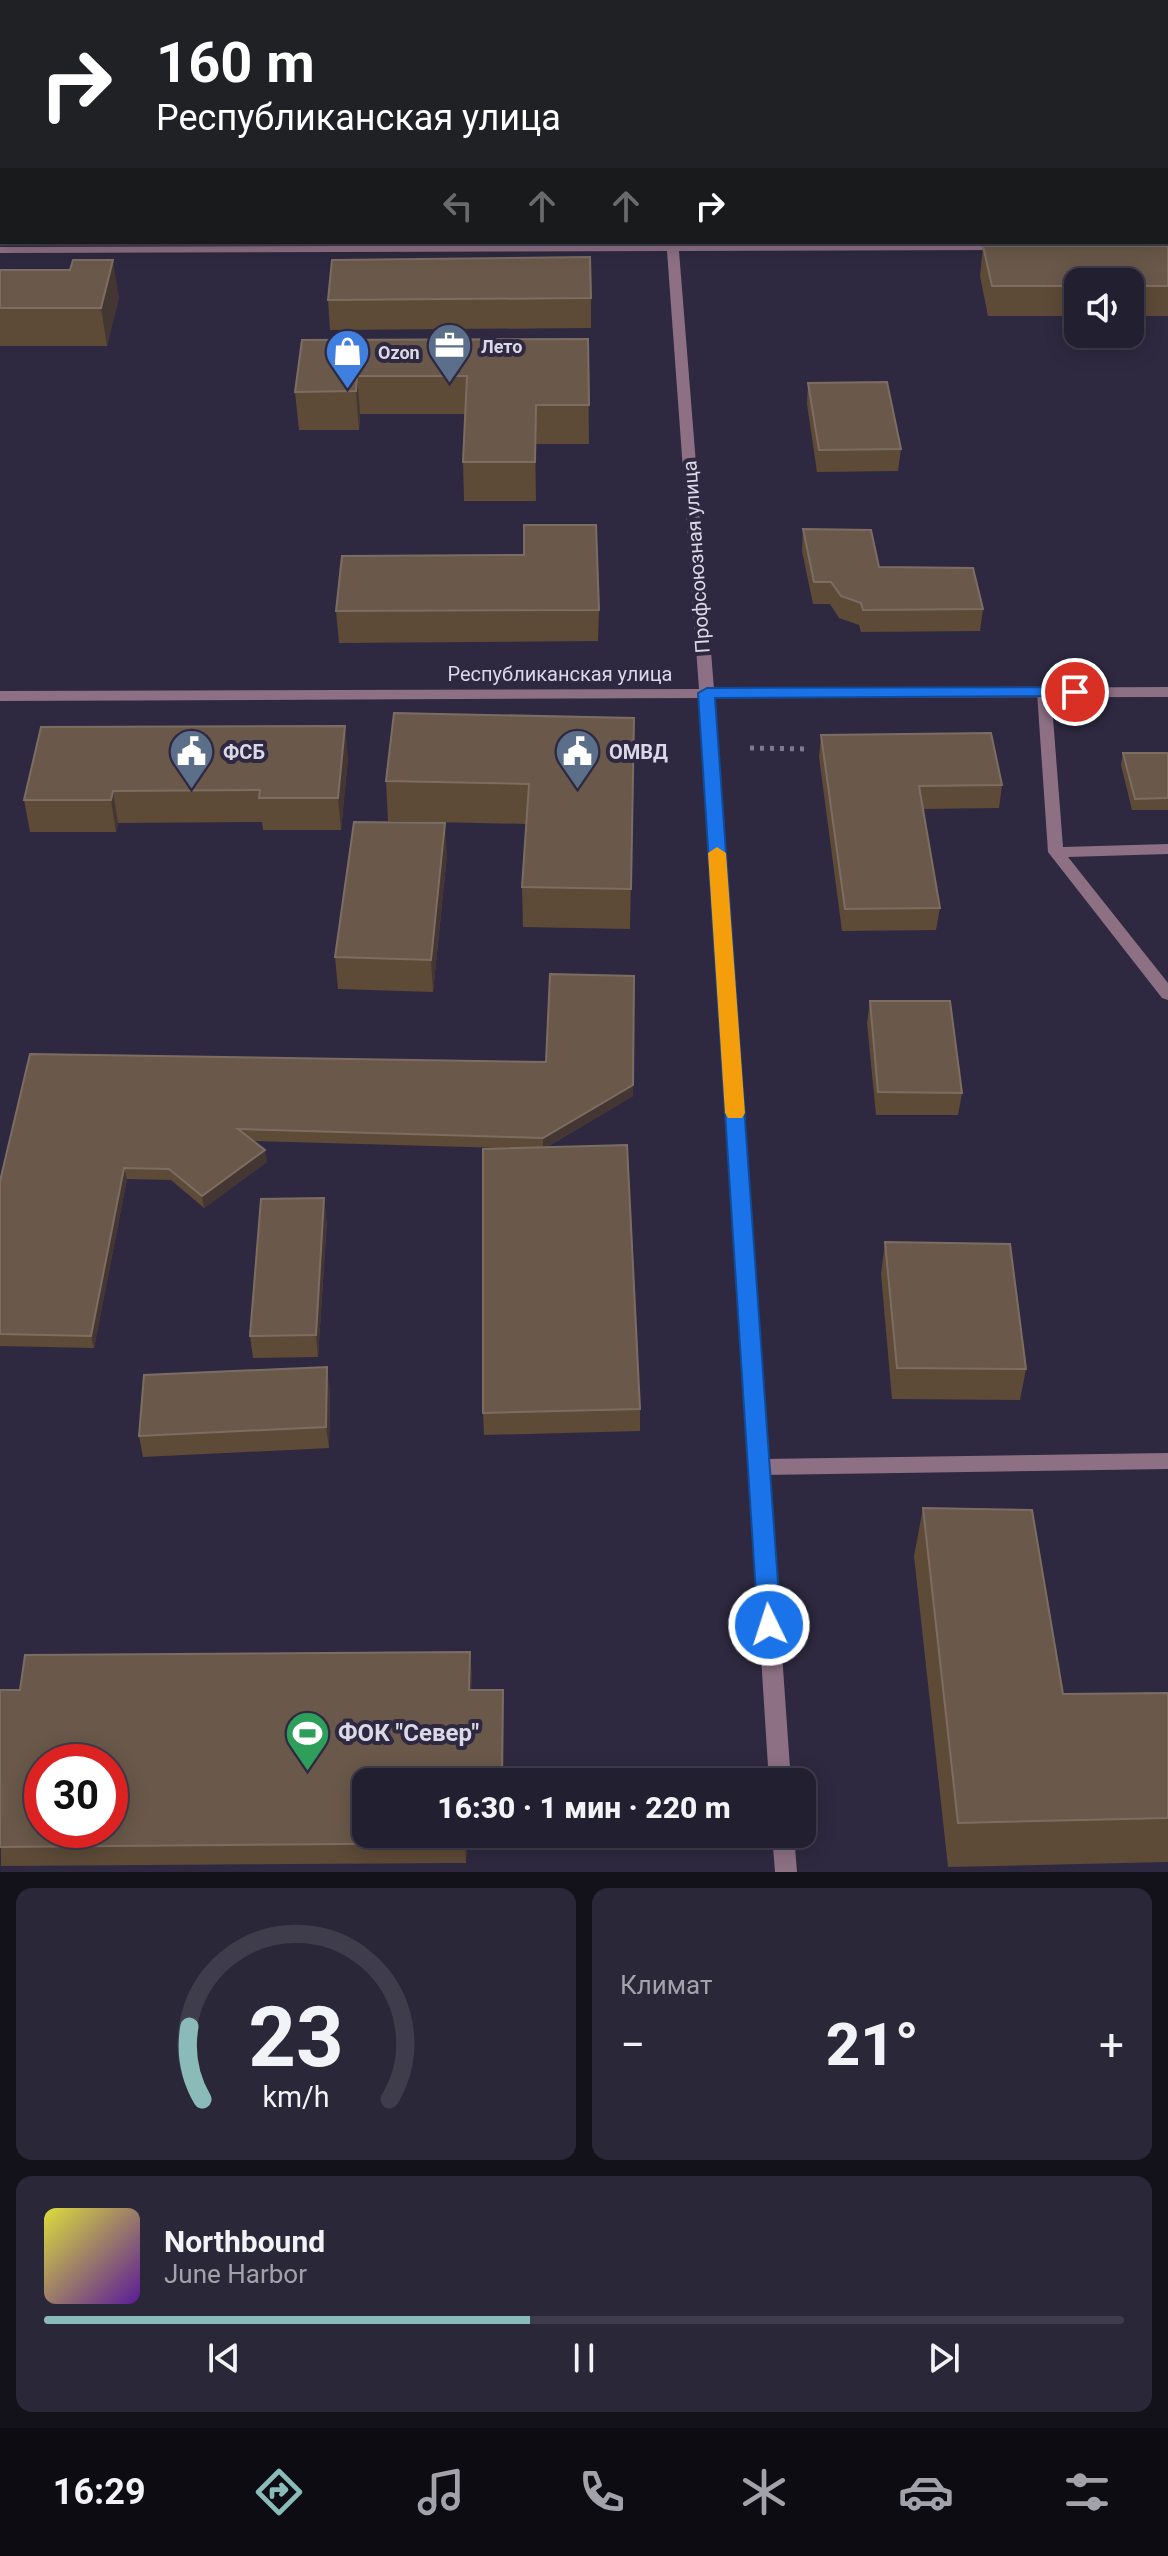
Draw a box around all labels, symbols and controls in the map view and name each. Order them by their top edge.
text: 160 m [156,30,315,96]
icon: right [24,32,128,136]
text: Республиканская улица [156,97,561,139]
icon: left [436,184,480,228]
icon: ahead [520,184,564,228]
icon: ahead [604,184,648,228]
icon: right [688,184,732,228]
map controls [1064,268,1144,348]
button: sound [1064,268,1144,348]
office icon: Лето [426,322,474,385]
shop icon: Ozon [323,328,371,391]
place label: Лето [481,336,522,357]
place label: Ozon [378,342,420,363]
street label: Профсоюзная улица [677,460,715,654]
pin [1041,658,1109,726]
street label: Республиканская улица [448,662,672,686]
icon: arrive [1053,670,1097,714]
public building icon: ФСБ [168,728,216,791]
public building icon: ОМВД [554,728,602,791]
place label: ФСБ [223,740,265,764]
place label: ОМВД [609,740,668,764]
position arrow [727,1583,811,1667]
sports icon: ФОК "Север" [283,1709,331,1772]
place label: ФОК "Север" [338,1719,479,1747]
speed limit sign: 30 [24,1744,128,1848]
text: 16:30 · 1 мин · 220 m [437,1790,731,1825]
text: Климат [620,1970,712,2000]
text: 23 [248,1989,344,2086]
text: 21° [826,2009,919,2080]
text: − [620,2019,645,2071]
text: + [1099,2019,1124,2071]
text: km/h [262,2080,330,2114]
text: Northbound [164,2224,325,2259]
text: June Harbor [164,2259,307,2289]
icon: previous [202,2336,246,2380]
icon: pause [562,2336,606,2380]
icon: next [922,2336,966,2380]
icon: directions [251,2464,307,2520]
icon: music [413,2464,469,2520]
icon: phone [574,2464,630,2520]
icon: climate [736,2464,792,2520]
icon: car [898,2464,954,2520]
icon: filters [1059,2464,1115,2520]
text: 16:29 [53,2471,146,2513]

